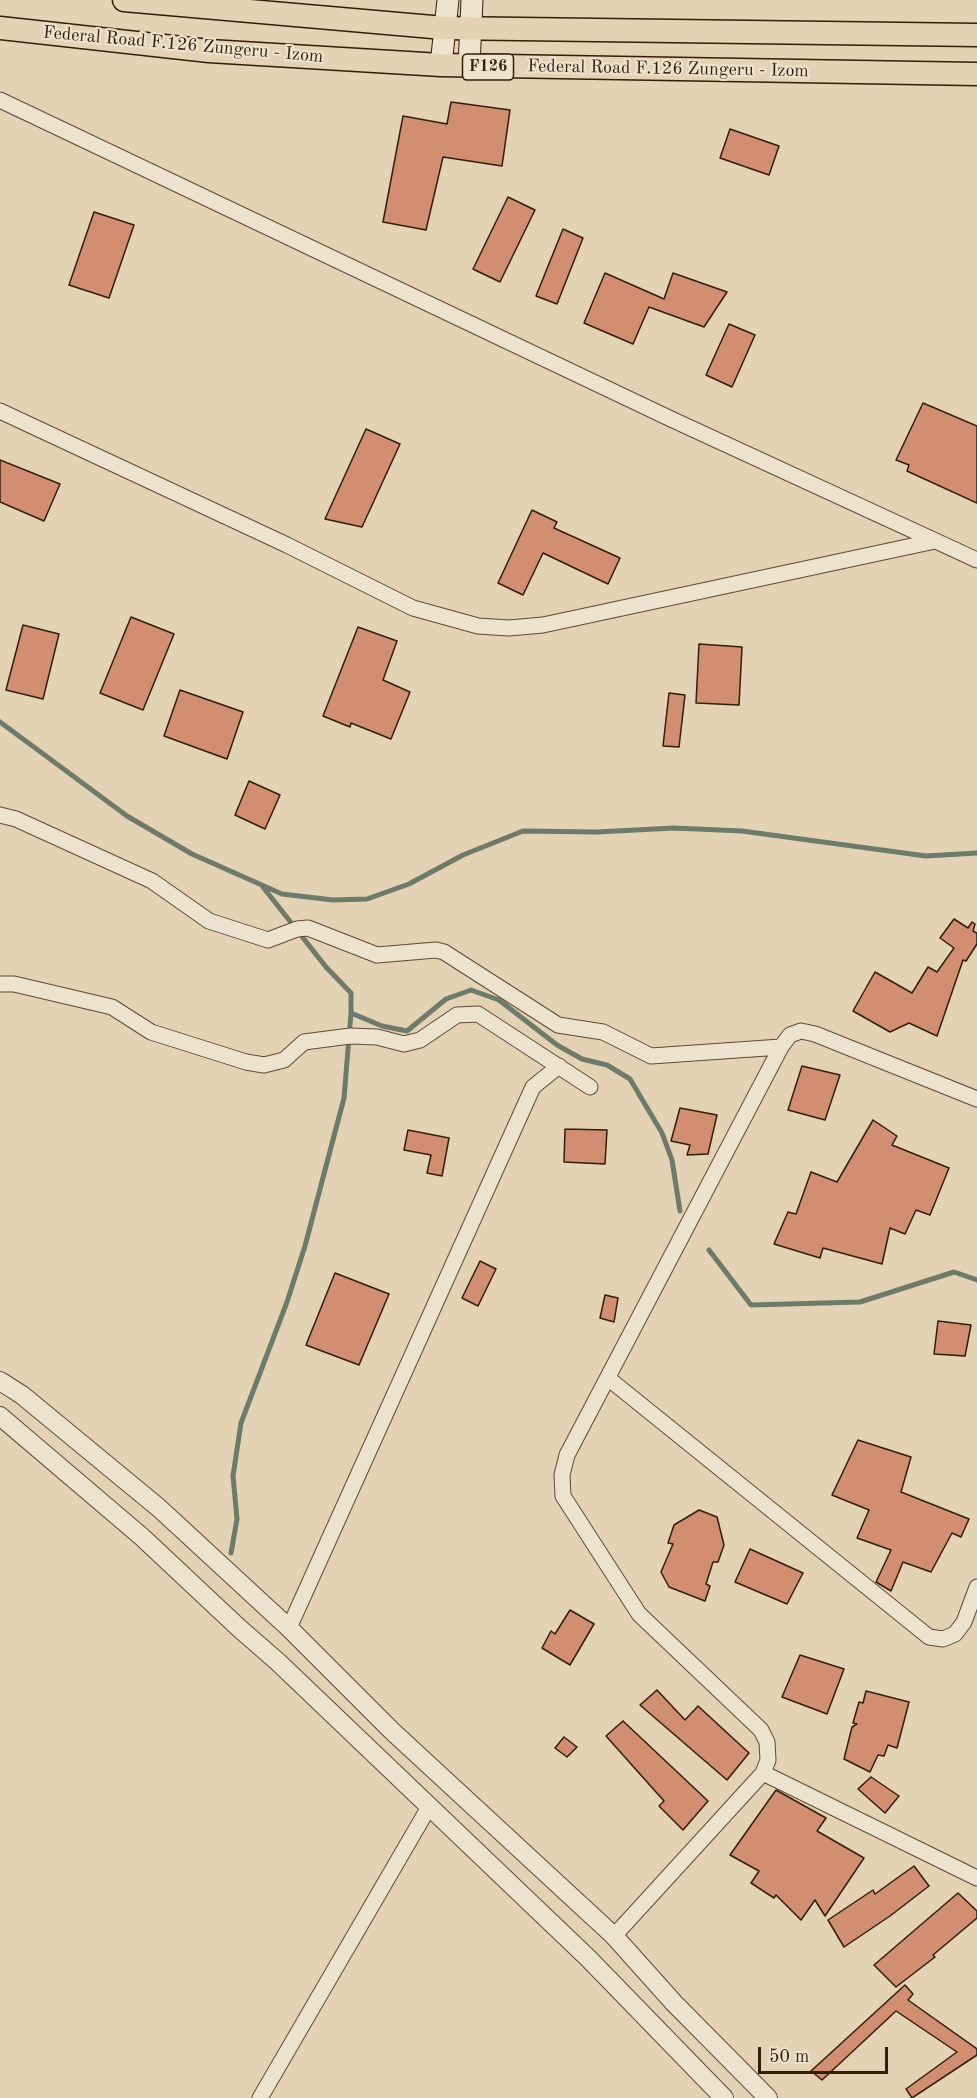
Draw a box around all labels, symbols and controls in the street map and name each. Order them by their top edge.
street label: Federal Road F.126 Zungeru - Izom [42,22,324,68]
road number: F126 [462,54,514,80]
street label: Federal Road F.126 Zungeru - Izom [527,56,809,82]
scale bar [761,2035,892,2073]
text: 50 m [769,2048,809,2066]

